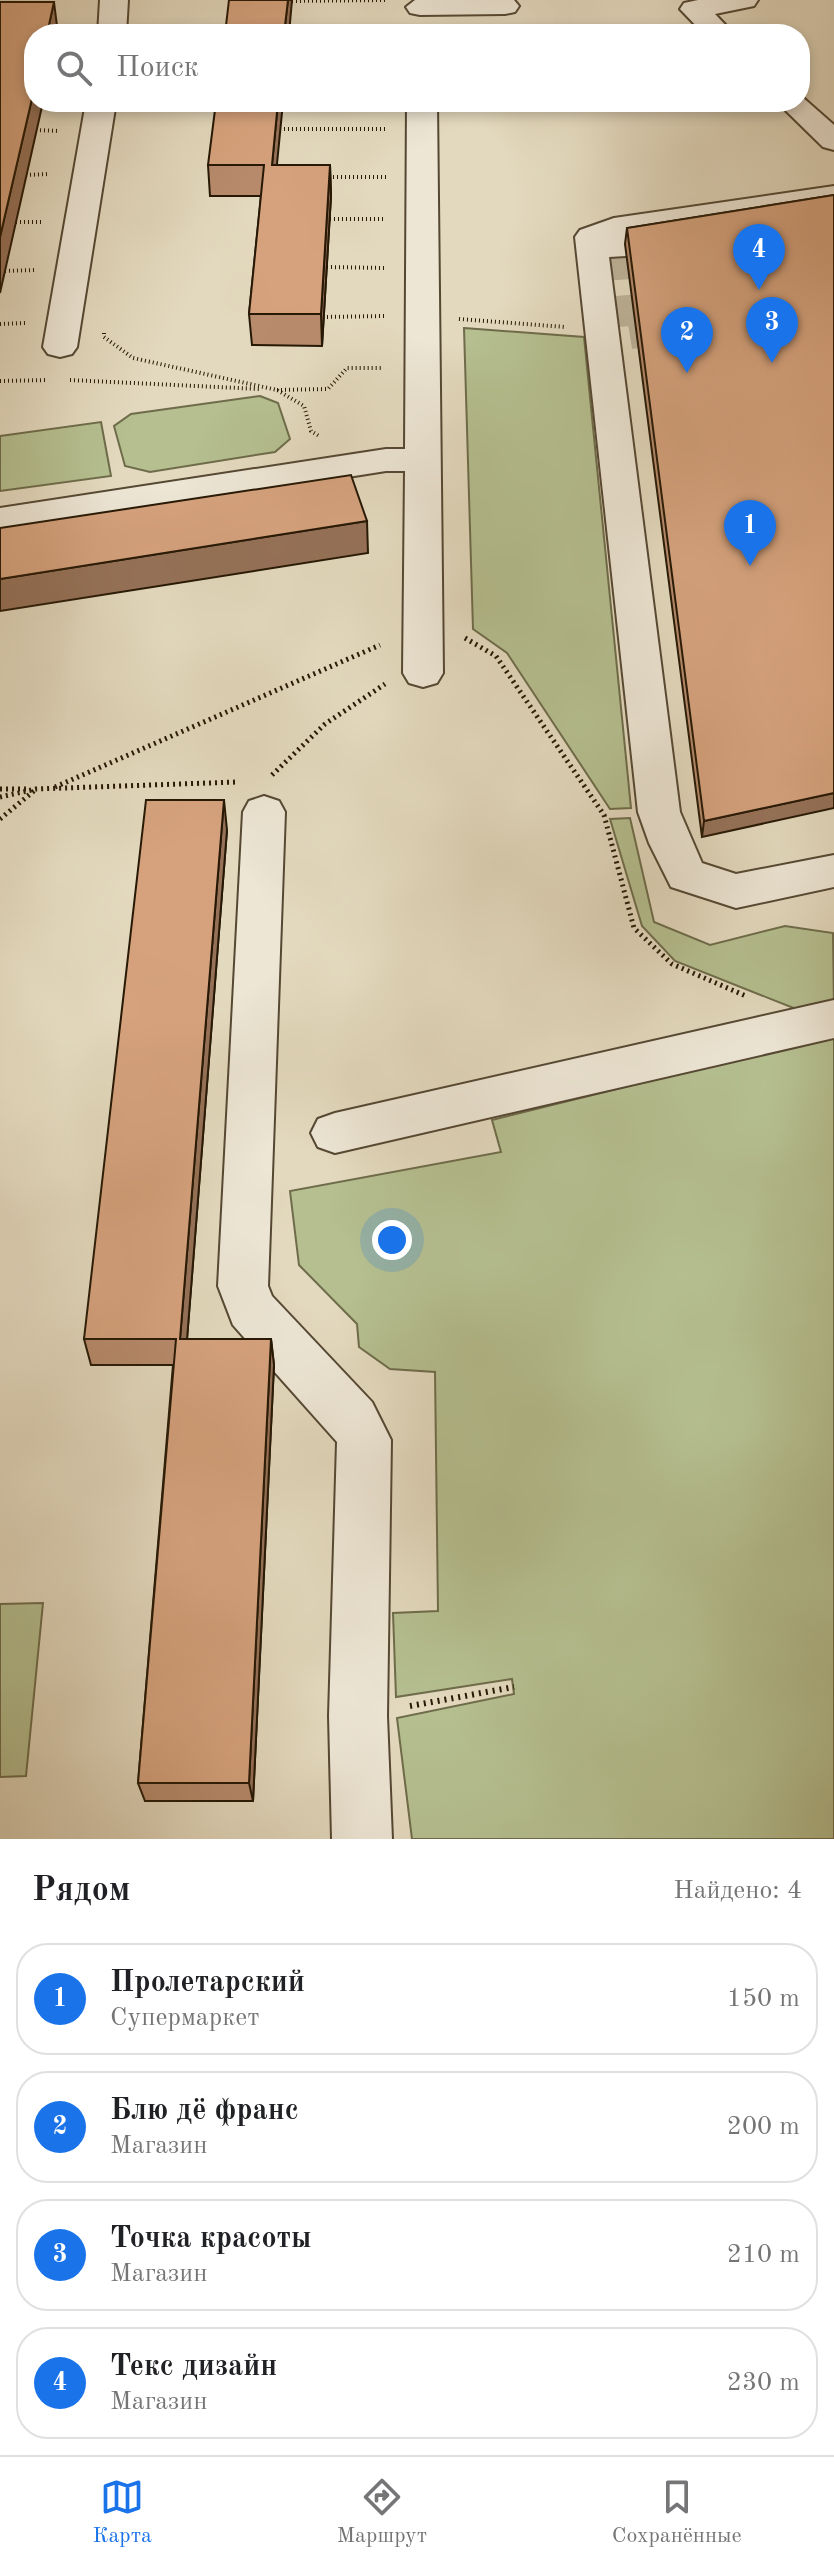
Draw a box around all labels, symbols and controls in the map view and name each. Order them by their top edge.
search box [24,24,810,112]
icon: search [52,46,96,90]
text: Поиск [116,53,199,83]
pin: 4 [733,224,785,290]
pin: 3 [746,297,798,363]
pin: 2 [661,307,713,373]
pin: 1 [724,500,776,566]
your location [372,1220,412,1260]
text: Рядом [32,1874,131,1908]
text: Найдено: 4 [673,1878,802,1904]
text: Пролетарский [110,1968,305,1998]
text: 1 [52,1986,68,2012]
text: 150 m [727,1986,800,2012]
text: Супермаркет [110,2005,259,2031]
text: Блю дё франс [110,2096,299,2126]
text: 2 [52,2114,68,2140]
text: 200 m [727,2114,800,2140]
text: Магазин [110,2133,208,2159]
text: Точка красоты [110,2224,312,2254]
text: 3 [52,2242,68,2268]
text: 210 m [727,2242,800,2268]
text: Магазин [110,2261,208,2287]
text: Текс дизайн [110,2352,277,2382]
text: 4 [52,2370,68,2396]
text: 230 m [727,2370,800,2396]
text: Магазин [110,2389,208,2415]
tab: Карта [92,2475,152,2550]
tab: Маршрут [337,2475,427,2550]
tab: Сохранённые [612,2475,742,2550]

